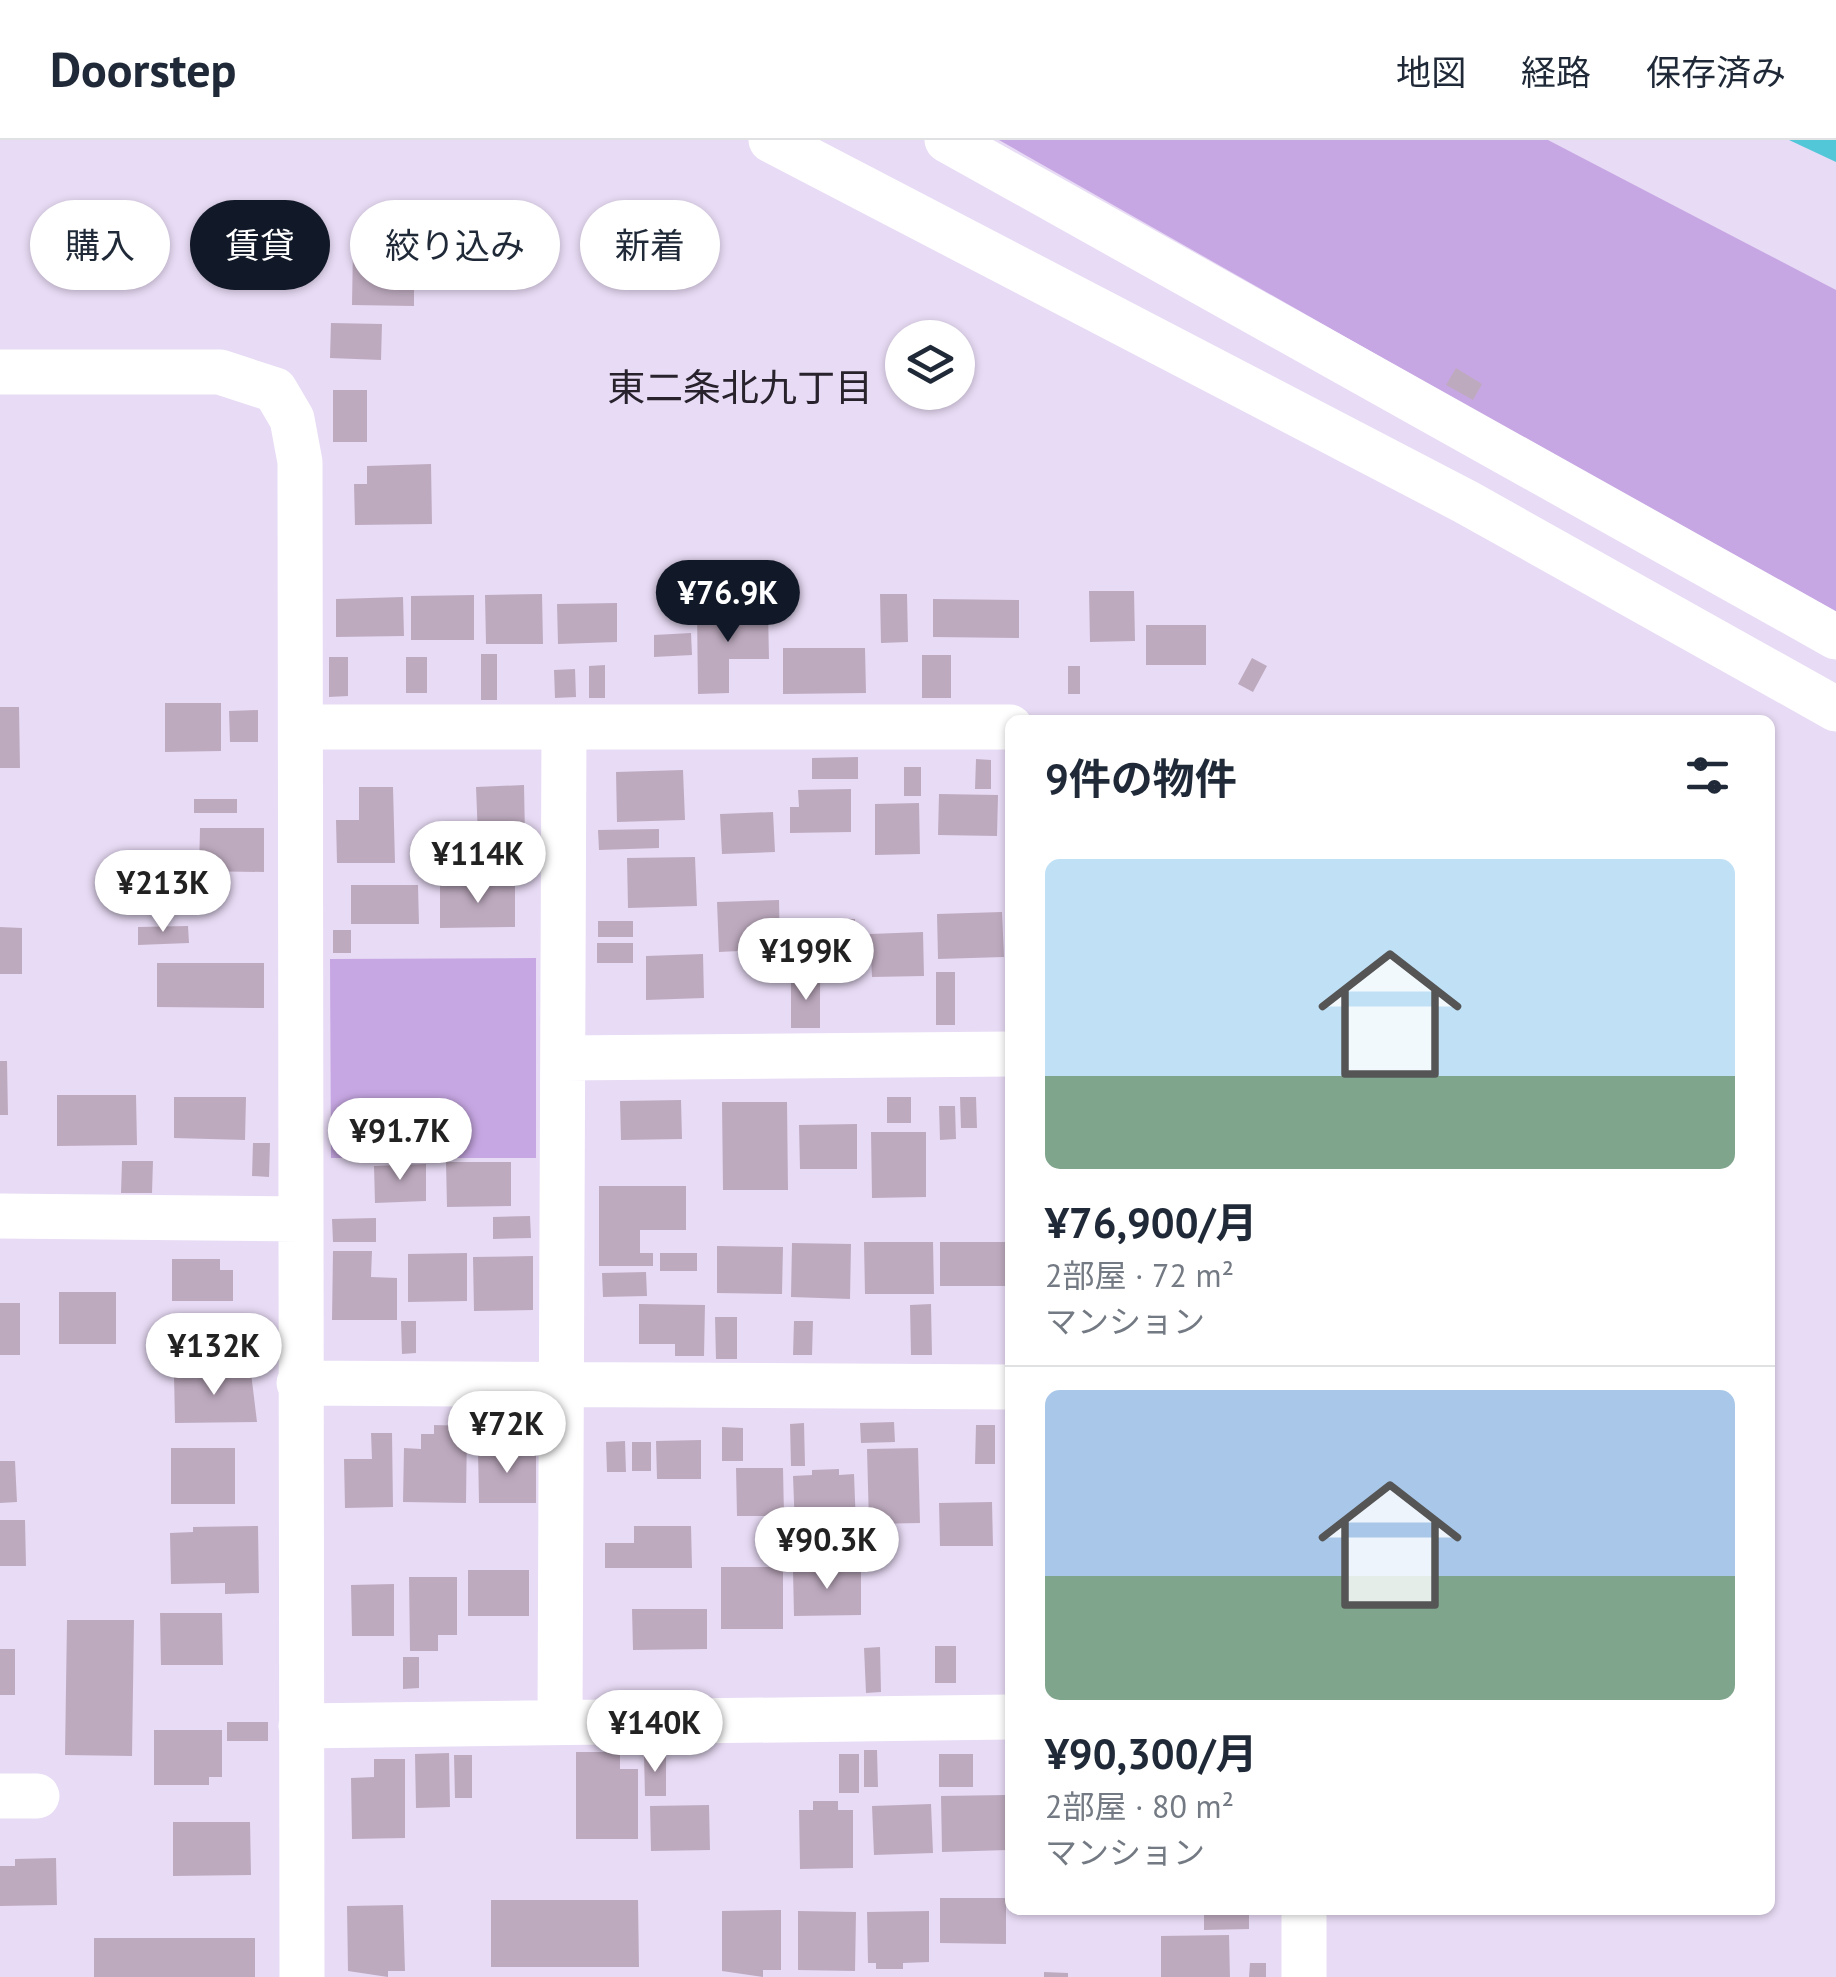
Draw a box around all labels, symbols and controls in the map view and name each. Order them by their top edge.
text: Doorstep [50,38,237,100]
text: 地図 [1396,49,1466,95]
text: 経路 [1521,49,1591,95]
text: 保存済み [1646,49,1786,95]
chip: 購入 [30,200,170,290]
chip: 賃貸 [190,200,330,290]
chip: 絞り込み [350,200,560,290]
chip: 新着 [580,200,720,290]
map controls [885,320,975,410]
button: layers [885,320,975,410]
district label: 東二条北九丁目 [607,362,873,411]
pin: ¥76.9K [647,560,809,645]
text: ¥76.9K [678,571,778,613]
icon: filters [1680,748,1735,803]
text: 9件の物件 [1045,751,1237,806]
pin: ¥114K [408,821,548,906]
text: ¥114K [432,832,524,874]
pin: ¥213K [93,850,233,935]
text: ¥213K [117,861,209,903]
pin: ¥199K [736,918,876,1003]
icon: home [1300,924,1480,1104]
text: ¥199K [760,929,852,971]
pin: ¥91.7K [319,1098,481,1183]
text: ¥91.7K [350,1109,450,1151]
text: ¥76,900/月 [1045,1195,1258,1250]
text: 2部屋 · 72 m² [1045,1254,1234,1296]
text: マンション [1045,1300,1205,1342]
pin: ¥132K [144,1313,284,1398]
text: ¥132K [168,1324,260,1366]
pin: ¥72K [448,1391,566,1476]
text: ¥72K [470,1402,544,1444]
icon: home [1300,1455,1480,1635]
pin: ¥90.3K [746,1507,908,1592]
text: ¥90.3K [777,1518,877,1560]
pin: ¥140K [585,1690,725,1775]
text: ¥140K [609,1701,701,1743]
text: ¥90,300/月 [1045,1726,1258,1781]
text: 2部屋 · 80 m² [1045,1785,1234,1827]
text: マンション [1045,1831,1205,1873]

